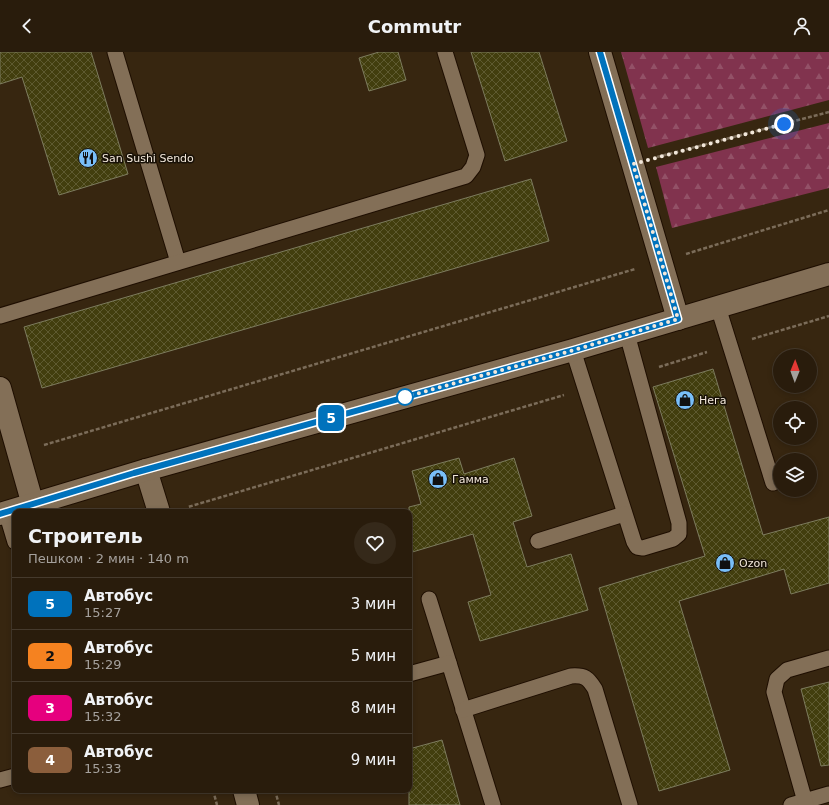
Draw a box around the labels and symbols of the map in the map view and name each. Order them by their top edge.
your location [774,114,794,134]
restaurant icon: San Sushi Sendo [77,147,99,169]
place label: San Sushi Sendo [102,152,194,165]
north arrow [773,349,817,393]
unlabelled marker [396,388,414,406]
shop icon: Нега [674,389,696,411]
place label: Нега [699,394,727,407]
line badge: 5 [318,405,344,431]
shop icon: Гамма [427,468,449,490]
place label: Гамма [452,473,489,486]
shop icon: Ozon [714,552,736,574]
place label: Ozon [739,557,767,570]

